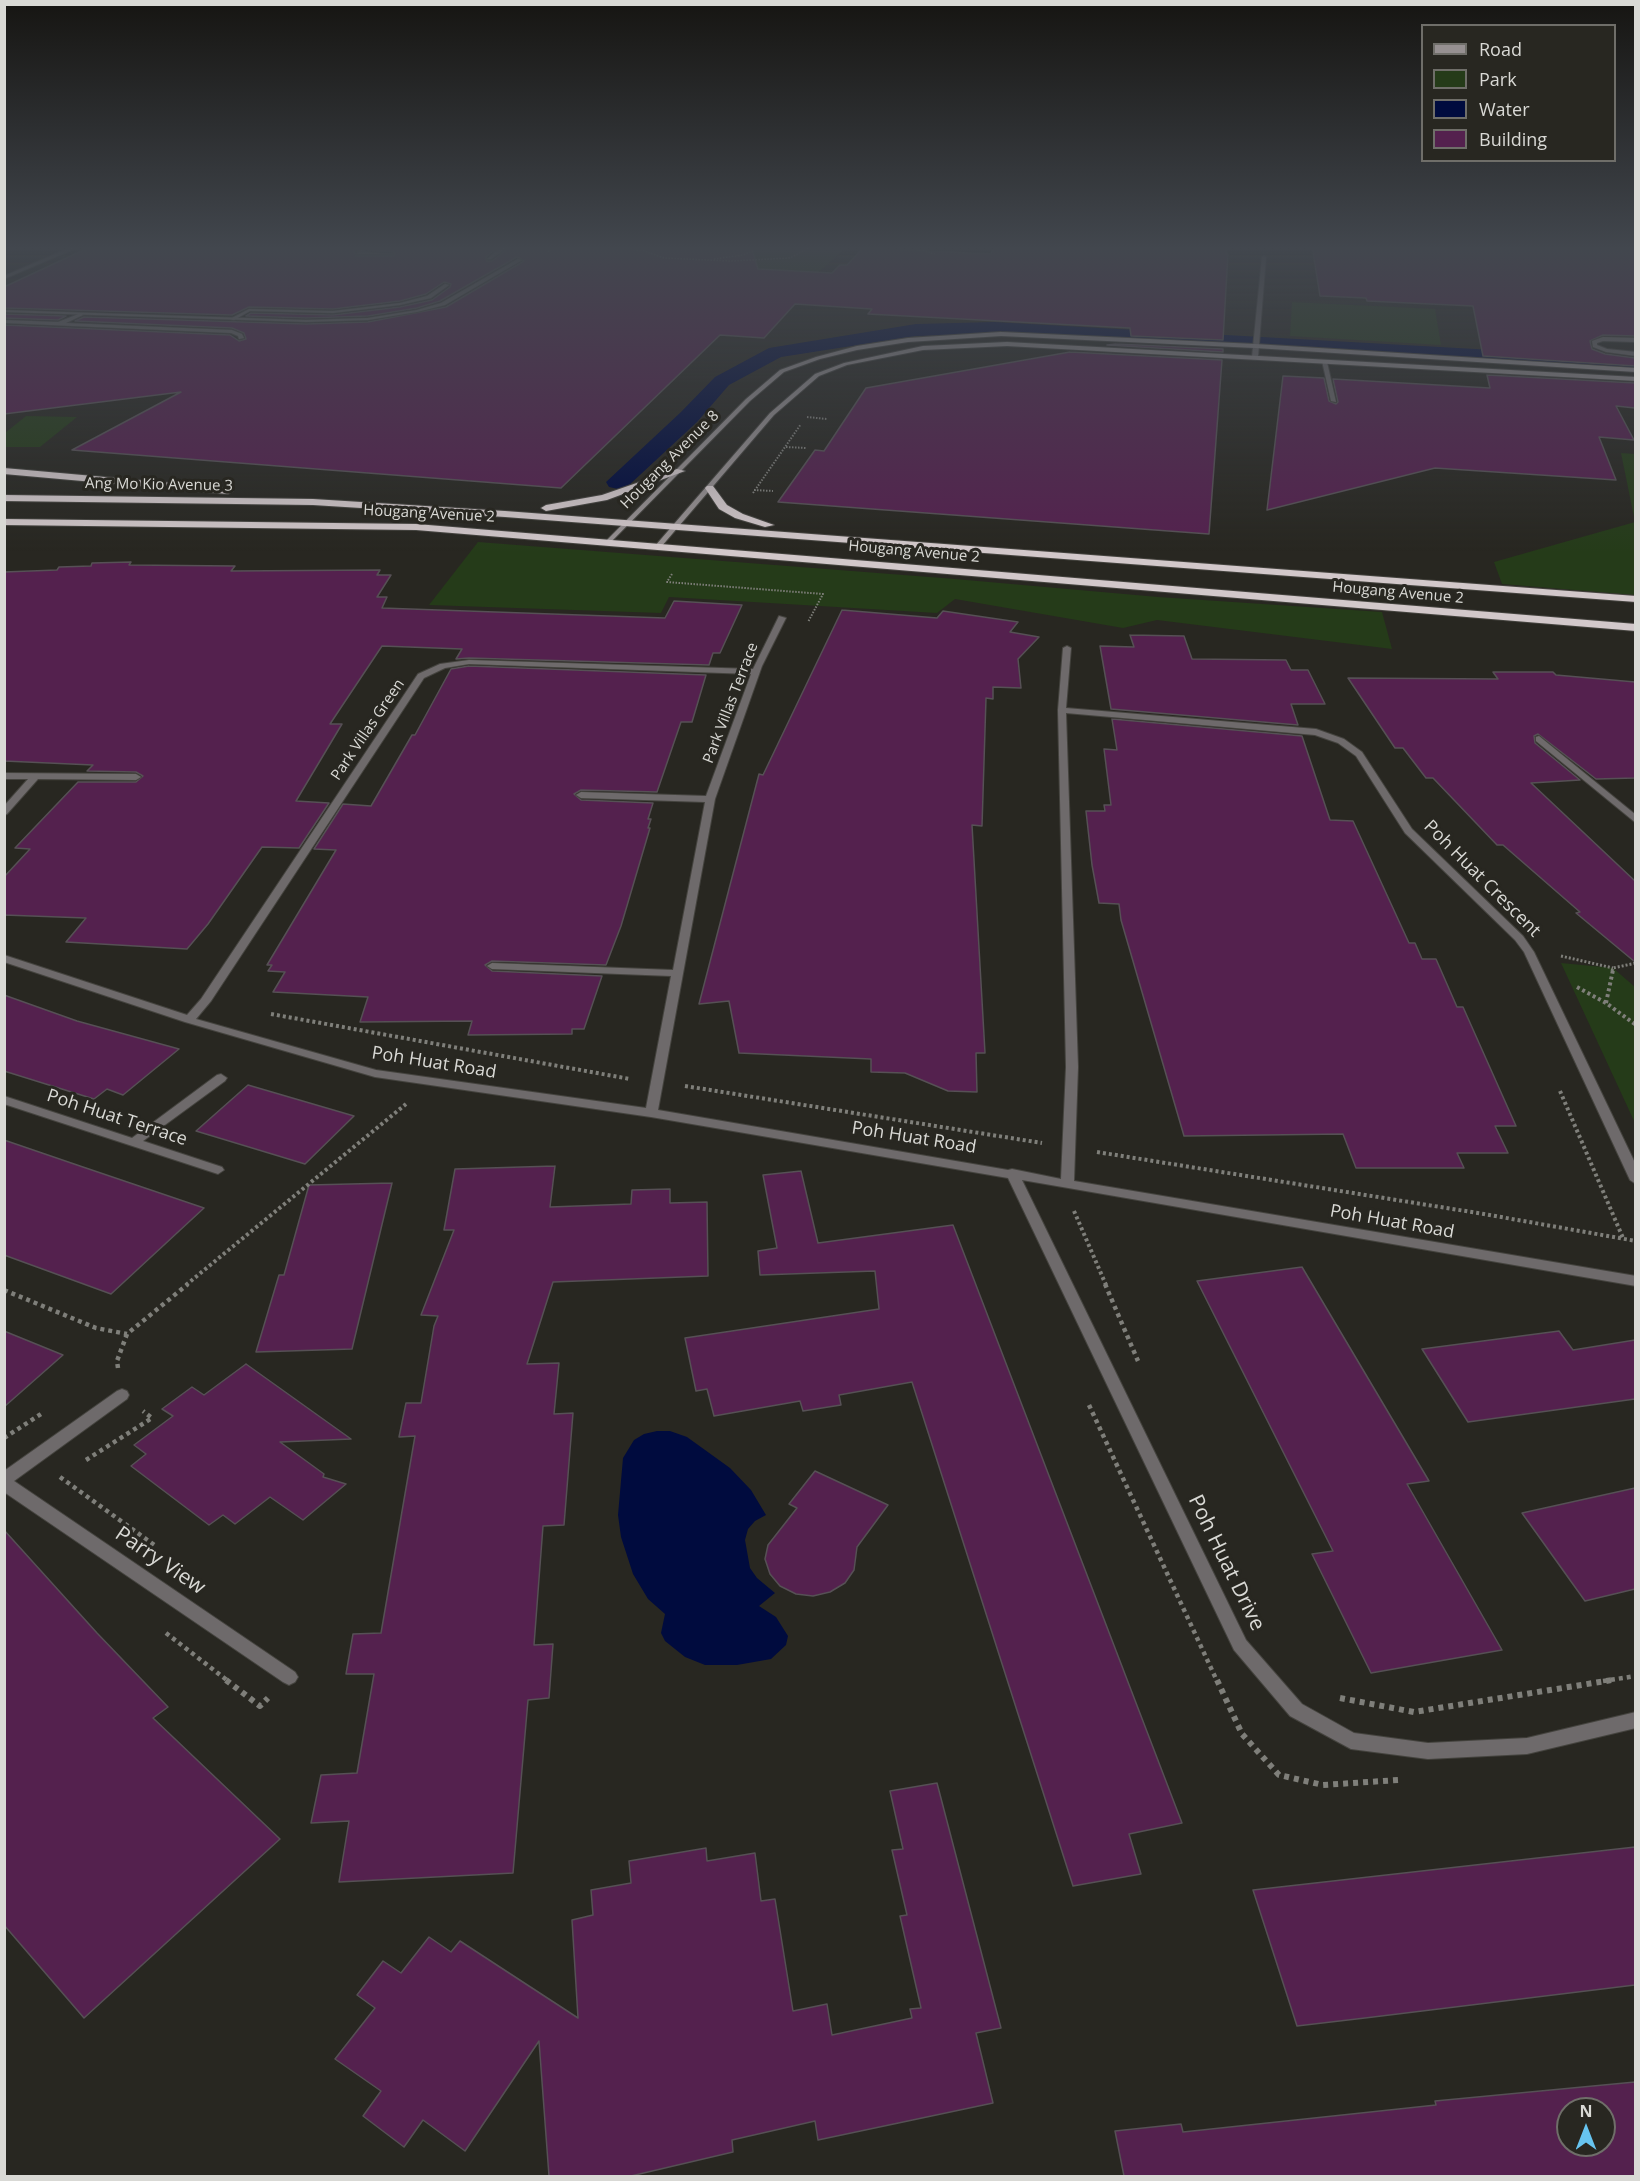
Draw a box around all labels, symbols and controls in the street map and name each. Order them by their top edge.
legend [1421,24,1616,162]
text: Road [1479,37,1522,61]
text: Park [1479,67,1517,91]
text: Water [1479,97,1530,121]
text: Building [1479,127,1547,151]
street label: Hougang Avenue 8 [617,407,723,513]
street label: Ang Mo Kio Avenue 3 [85,475,233,495]
street label: Hougang Avenue 2 [363,502,495,526]
street label: Hougang Avenue 2 [848,537,980,567]
street label: Hougang Avenue 2 [1332,578,1464,608]
street label: Park Villas Terrace [700,640,762,766]
street label: Park Villas Green [328,676,408,784]
street label: Poh Huat Crescent [1419,816,1545,942]
street label: Poh Huat Road [370,1042,498,1084]
street label: Poh Huat Terrace [44,1085,190,1151]
street label: Poh Huat Road [850,1117,978,1159]
street label: Poh Huat Road [1328,1200,1456,1244]
street label: Poh Huat Drive [1182,1491,1270,1635]
street label: Parry View [110,1522,210,1600]
north arrow [1556,2097,1616,2157]
text: N [1579,2100,1593,2122]

